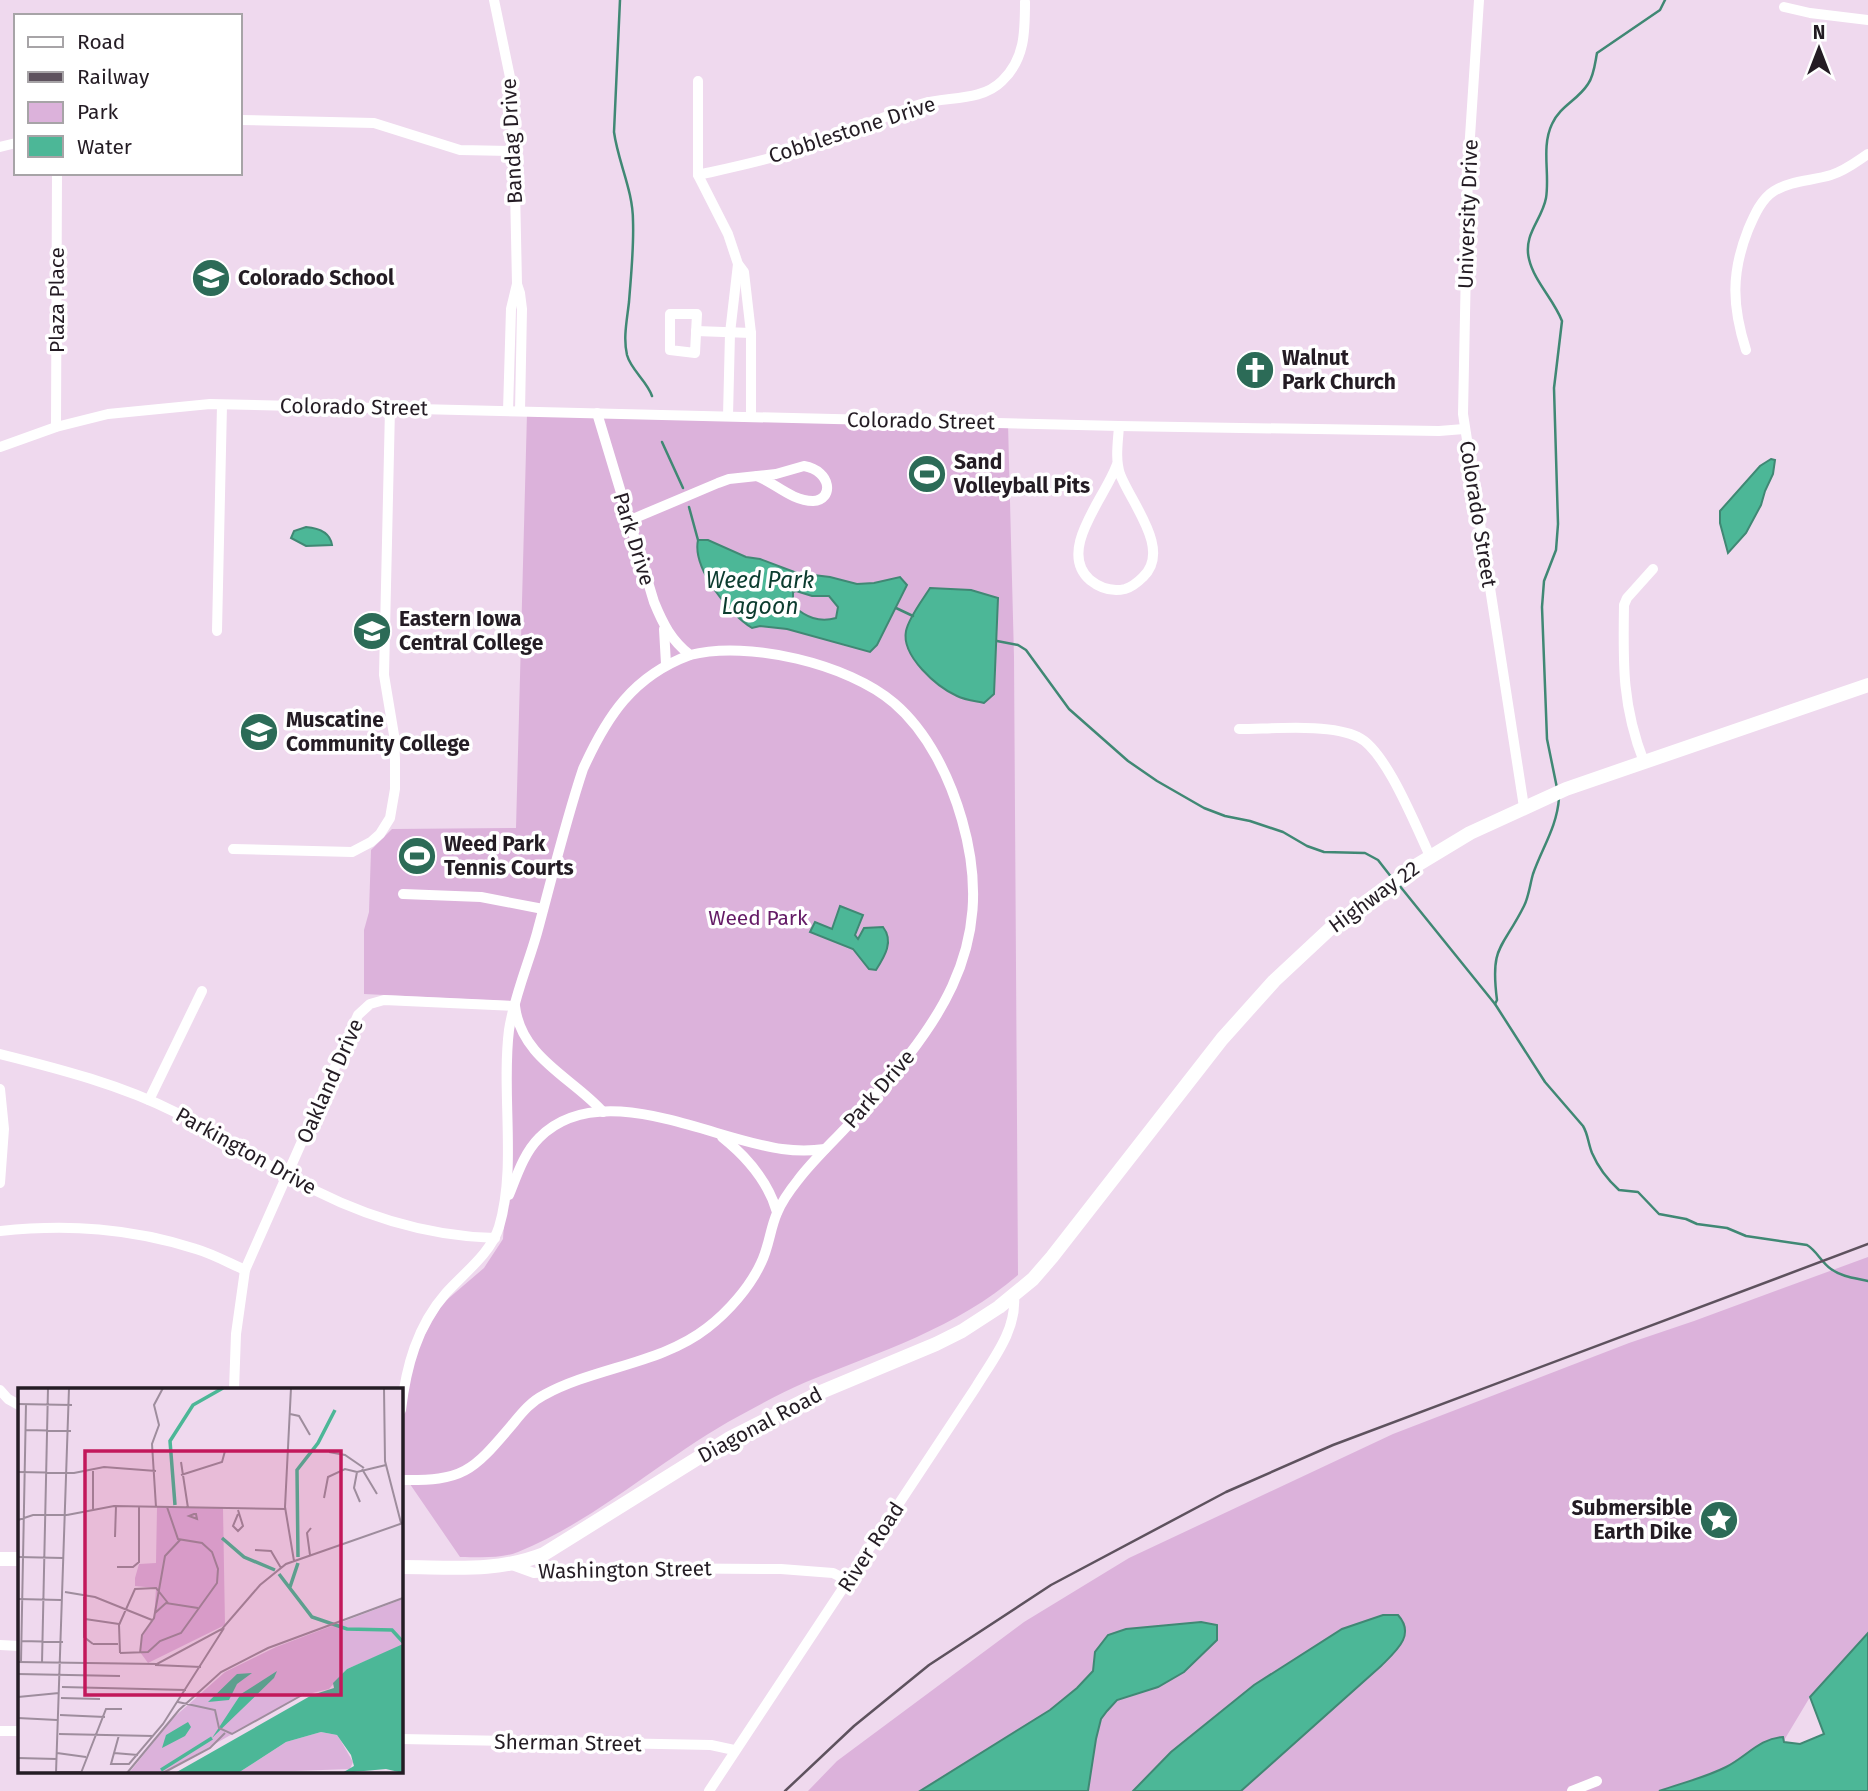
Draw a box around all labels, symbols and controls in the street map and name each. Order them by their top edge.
legend [14,14,242,175]
north arrow [1784,14,1854,84]
text: N [1813,21,1825,44]
text: Road [77,29,125,55]
text: Railway [77,64,150,90]
street label: Bandag Drive [496,77,528,205]
street label: Cobblestone Drive [765,91,939,169]
text: Park [77,99,119,125]
text: Water [77,134,132,160]
street label: University Drive [1452,139,1484,289]
street label: Plaza Place [44,247,70,353]
school or university icon: Colorado School [190,257,232,299]
place label: Colorado School [238,265,395,291]
place label: Walnut Park Church [1282,345,1396,395]
church icon: Walnut Park Church [1234,349,1276,391]
street label: Colorado Street [280,393,429,421]
street label: Colorado Street [847,407,996,435]
street label: Colorado Street [1454,439,1502,590]
place label: Sand Volleyball Pits [953,449,1090,499]
sports icon: Sand Volleyball Pits [906,453,948,495]
street label: Park Drive [608,489,660,589]
water label: Weed Park Lagoon [706,566,814,620]
place label: Eastern Iowa Central College [399,606,544,656]
school or university icon: Eastern Iowa Central College [351,610,393,652]
place label: Muscatine Community College [286,707,470,757]
school or university icon: Muscatine Community College [238,711,280,753]
place label: Weed Park Tennis Courts [444,831,574,881]
sports icon: Weed Park Tennis Courts [396,835,438,877]
street label: Highway 22 [1323,855,1425,939]
park label: Weed Park [708,905,808,931]
street label: Oakland Drive [291,1015,369,1147]
street label: Park Drive [838,1044,920,1134]
street label: Parkington Drive [171,1102,321,1200]
street label: Diagonal Road [693,1381,827,1469]
inset map [18,1388,402,1774]
place label: Submersible Earth Dike [1572,1495,1692,1545]
street label: River Road [832,1497,910,1597]
place icon: Submersible Earth Dike [1698,1499,1740,1541]
street label: Washington Street [538,1555,712,1585]
street label: Sherman Street [494,1729,642,1757]

